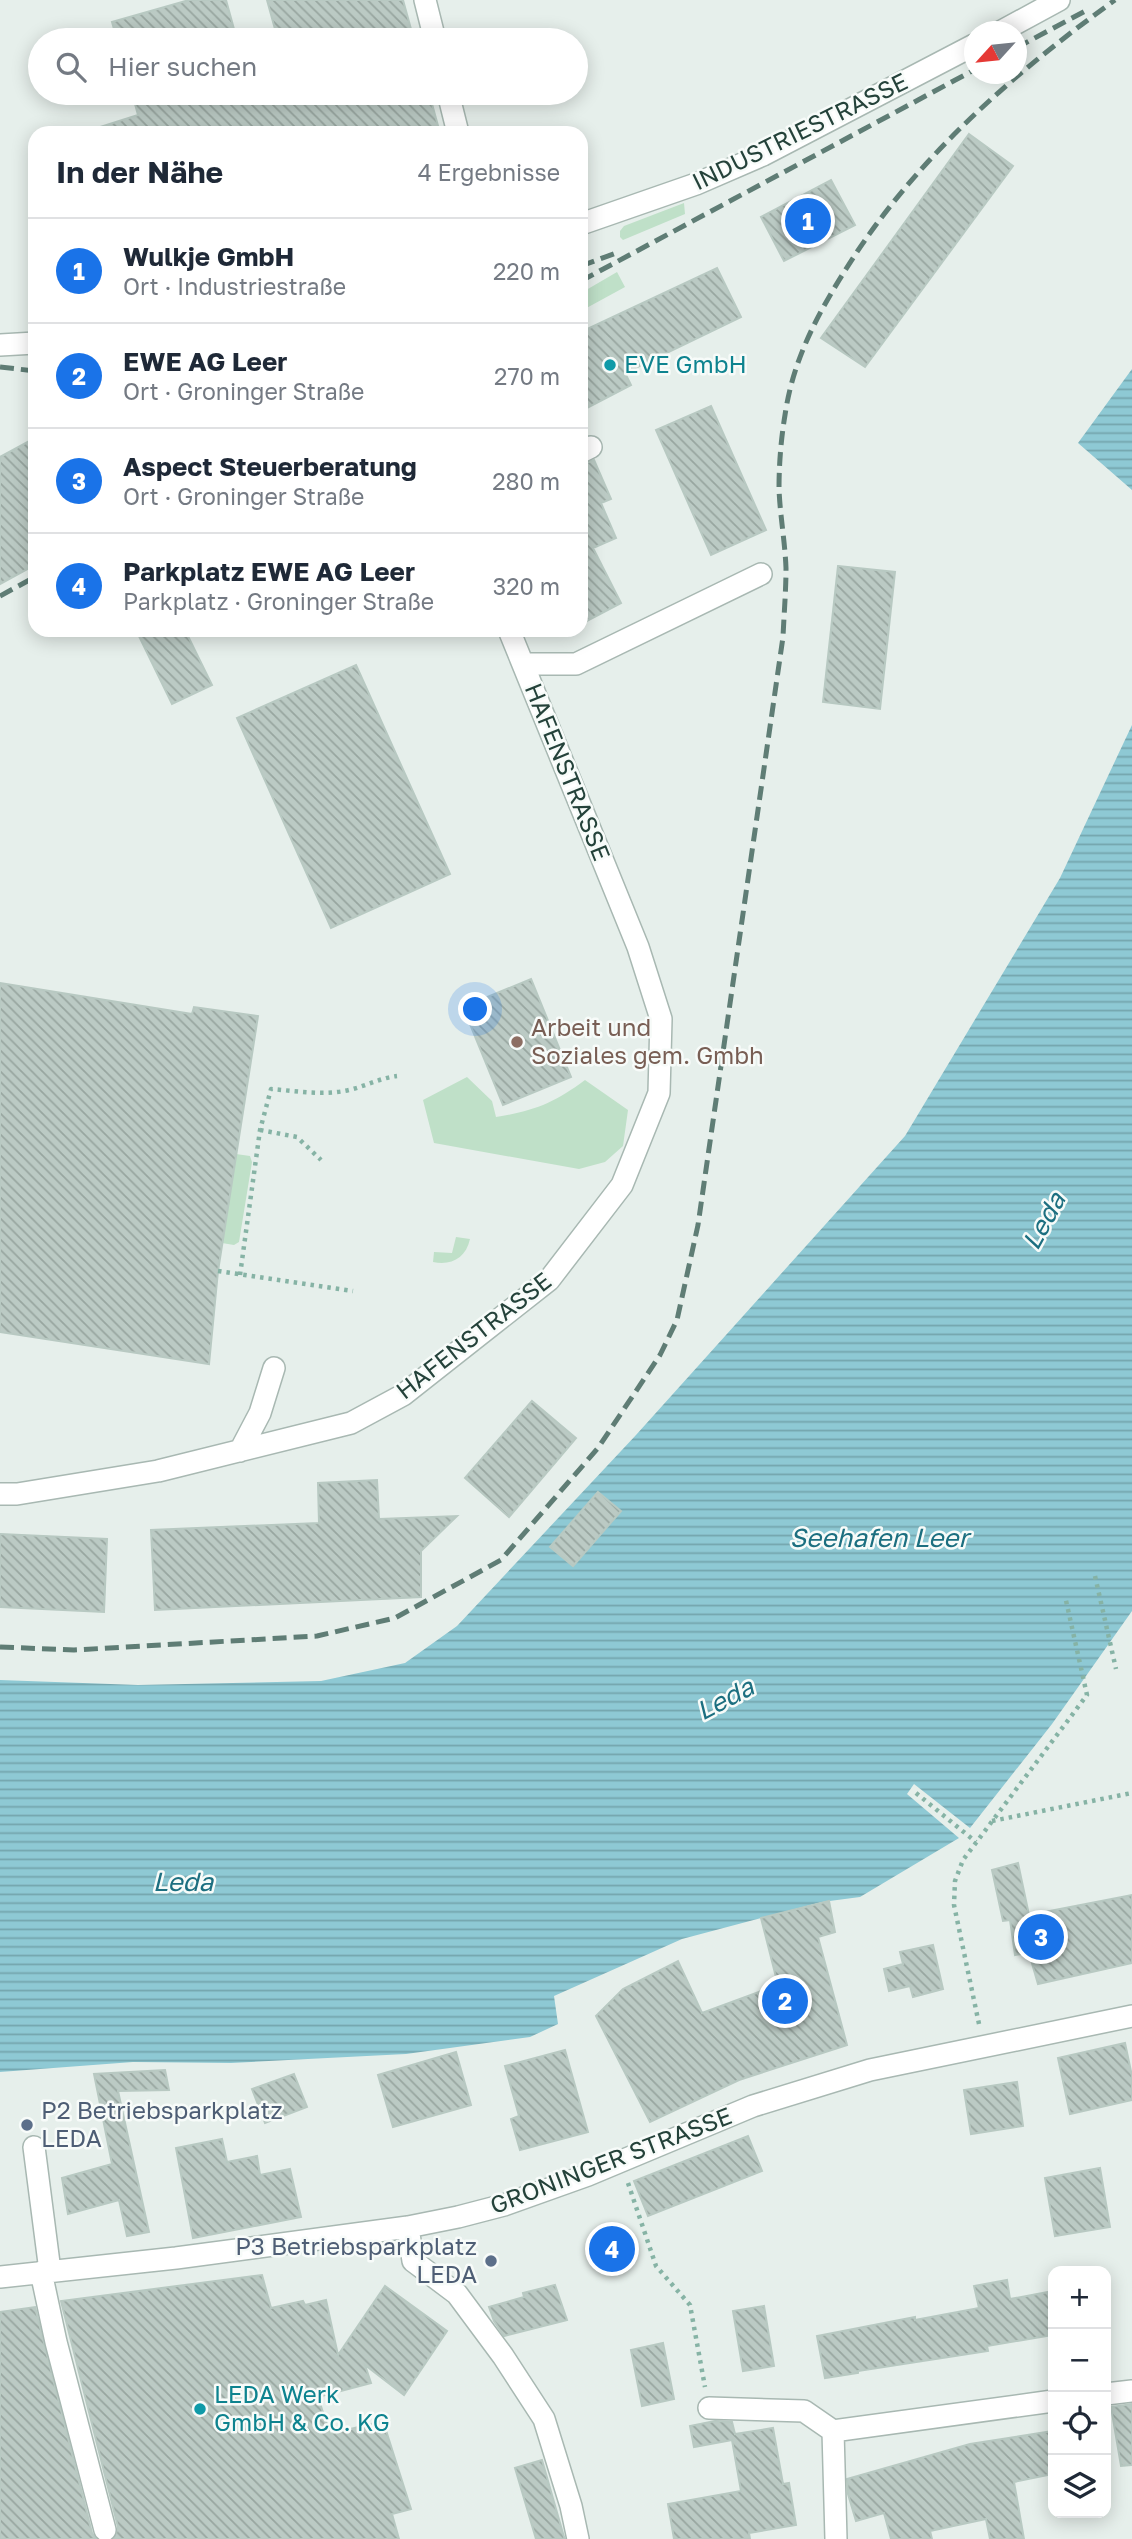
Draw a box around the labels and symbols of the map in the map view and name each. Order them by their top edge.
north arrow [964,21,1027,84]
street label: INDUSTRIESTRASSE [687,66,912,195]
pin: 1 [785,195,831,247]
place label: EVE GmbH [624,349,747,378]
marker: EVE GmbH [602,357,618,373]
street label: HAFENSTRASSE [520,678,617,864]
your location [458,992,492,1026]
place label: Arbeit und Soziales gem. Gmbh [531,1012,764,1069]
marker: Arbeit und Soziales gem. Gmbh [509,1034,525,1050]
water label: Leda [1015,1186,1072,1255]
street label: HAFENSTRASSE [390,1265,556,1404]
water label: Seehafen Leer [789,1522,972,1553]
water label: Leda [691,1670,760,1726]
water label: Leda [153,1866,214,1897]
pin: 3 [1018,1911,1064,1963]
pin: 2 [762,1975,808,2027]
place label: P2 Betriebsparkplatz LEDA [41,2095,283,2152]
street label: GRONINGER STRASSE [486,2100,735,2219]
marker: P2 Betriebsparkplatz LEDA [19,2117,35,2133]
pin: 4 [589,2223,635,2275]
place label: P3 Betriebsparkplatz LEDA [235,2231,477,2288]
marker: P3 Betriebsparkplatz LEDA [483,2253,499,2269]
place label: LEDA Werk GmbH & Co. KG [214,2379,390,2436]
marker: LEDA Werk GmbH & Co. KG [192,2401,208,2417]

